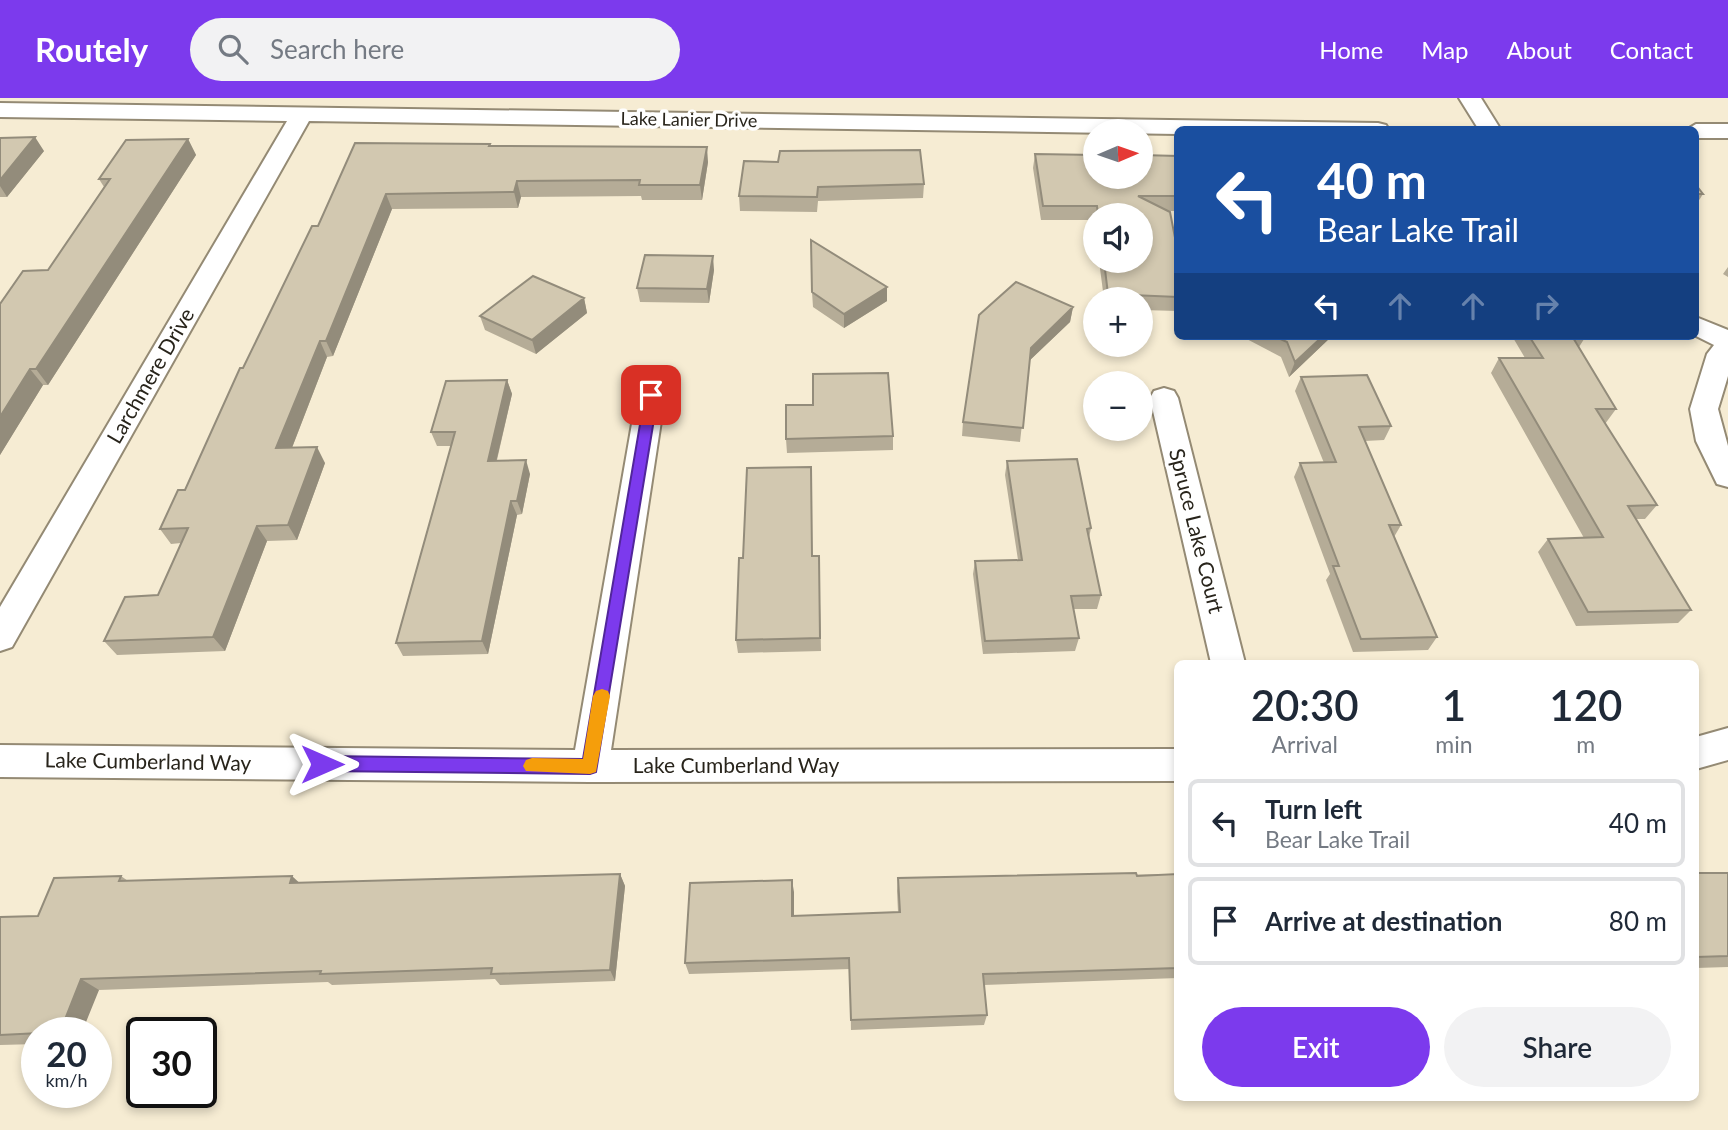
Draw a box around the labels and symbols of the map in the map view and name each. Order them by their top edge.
street label: Lake Lanier Drive [620,107,758,131]
north arrow [1083,119,1153,189]
street label: Larchmere Drive [101,303,199,447]
pin [621,365,681,425]
street label: Spruce Lake Court [1165,446,1230,616]
position arrow [285,727,359,801]
street label: Lake Cumberland Way [45,746,252,775]
street label: Lake Cumberland Way [633,752,839,777]
speed limit sign: 30 [126,1017,217,1108]

